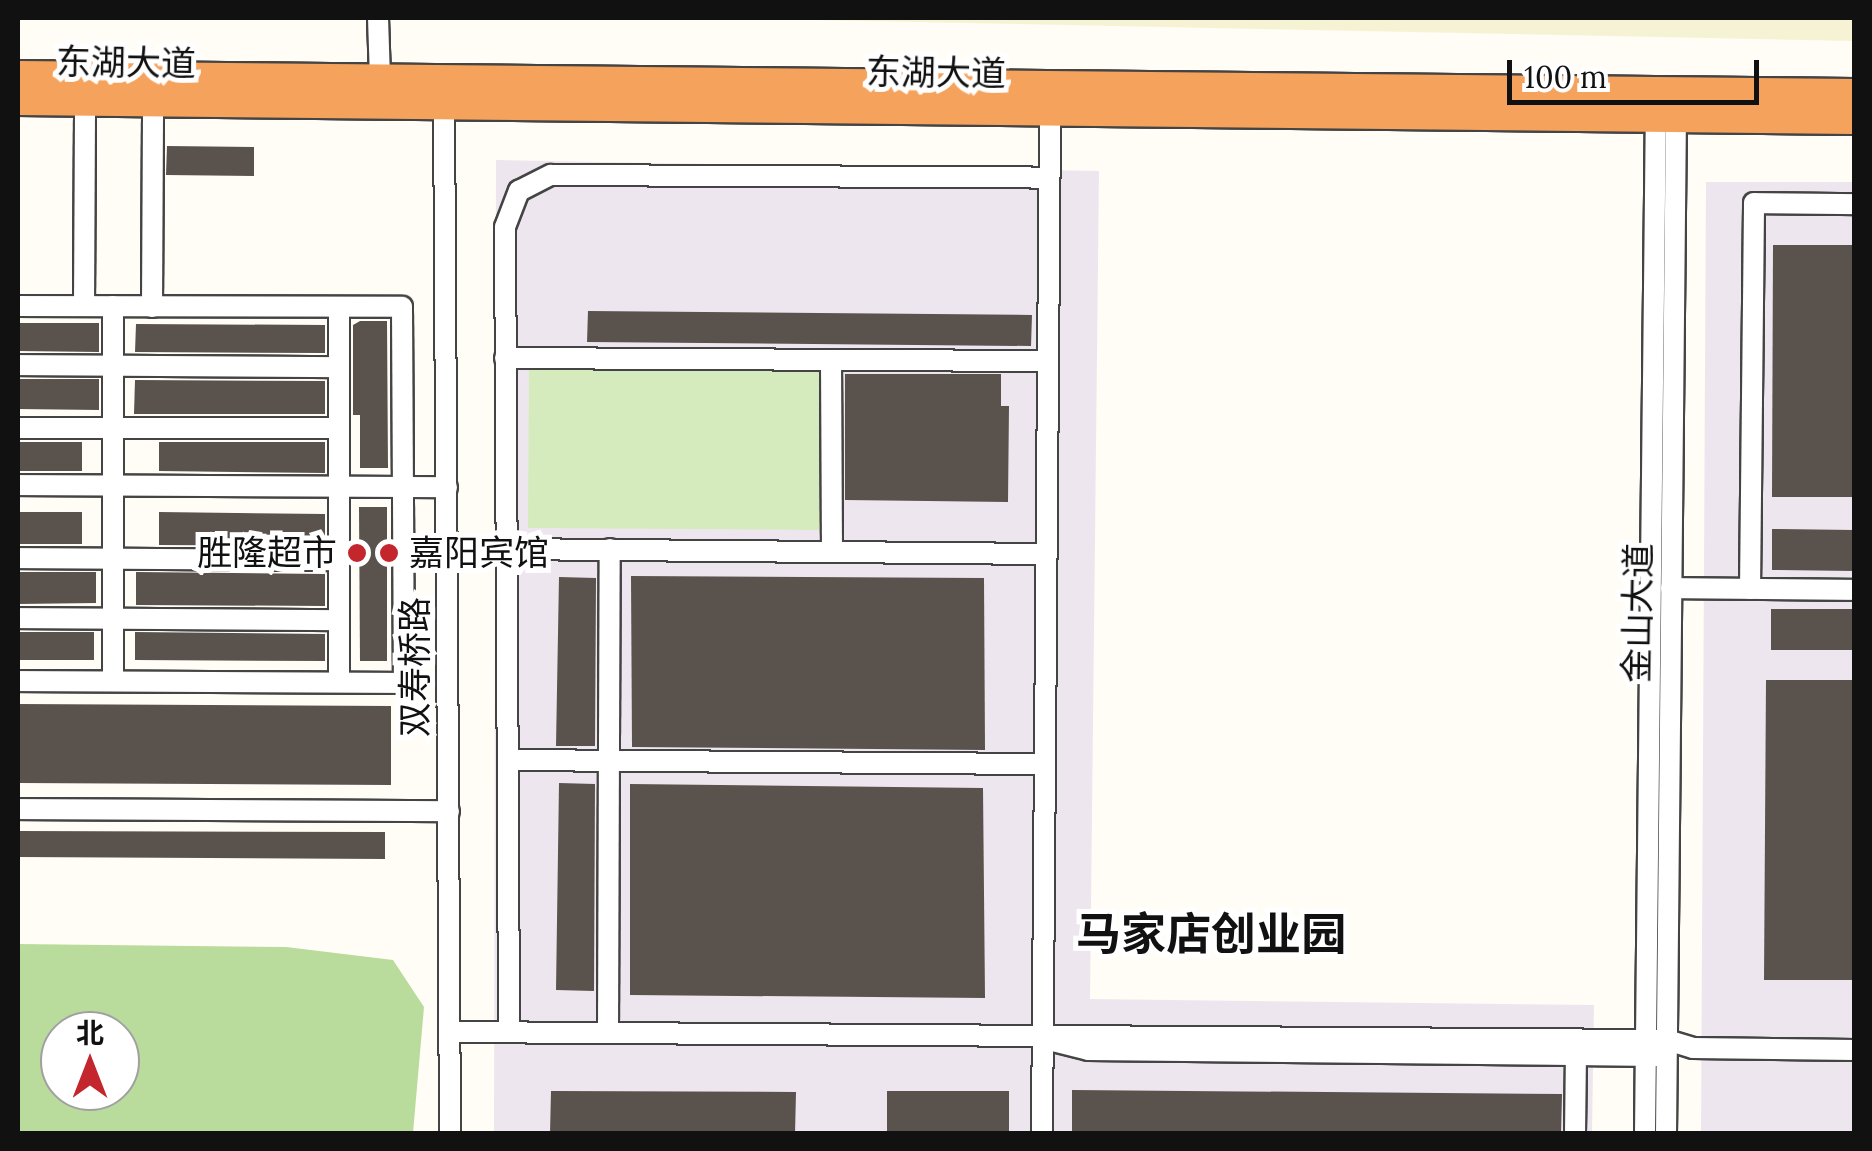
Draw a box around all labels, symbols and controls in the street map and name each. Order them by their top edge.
scale bar [1512,40,1764,102]
street label: 东湖大道 [56,41,196,85]
street label: 东湖大道 [866,51,1006,95]
text: 100 m [1524,58,1607,96]
place label: 胜隆超市 [197,532,337,574]
place label: 嘉阳宾馆 [409,532,549,574]
marker: 胜隆超市 [346,542,368,564]
marker: 嘉阳宾馆 [378,542,400,564]
street label: 金山大道 [1616,543,1660,683]
street label: 双寿桥路 [394,597,436,737]
district label: 马家店创业园 [1076,907,1346,961]
north arrow [40,1011,140,1111]
text: 北 [76,1015,104,1051]

